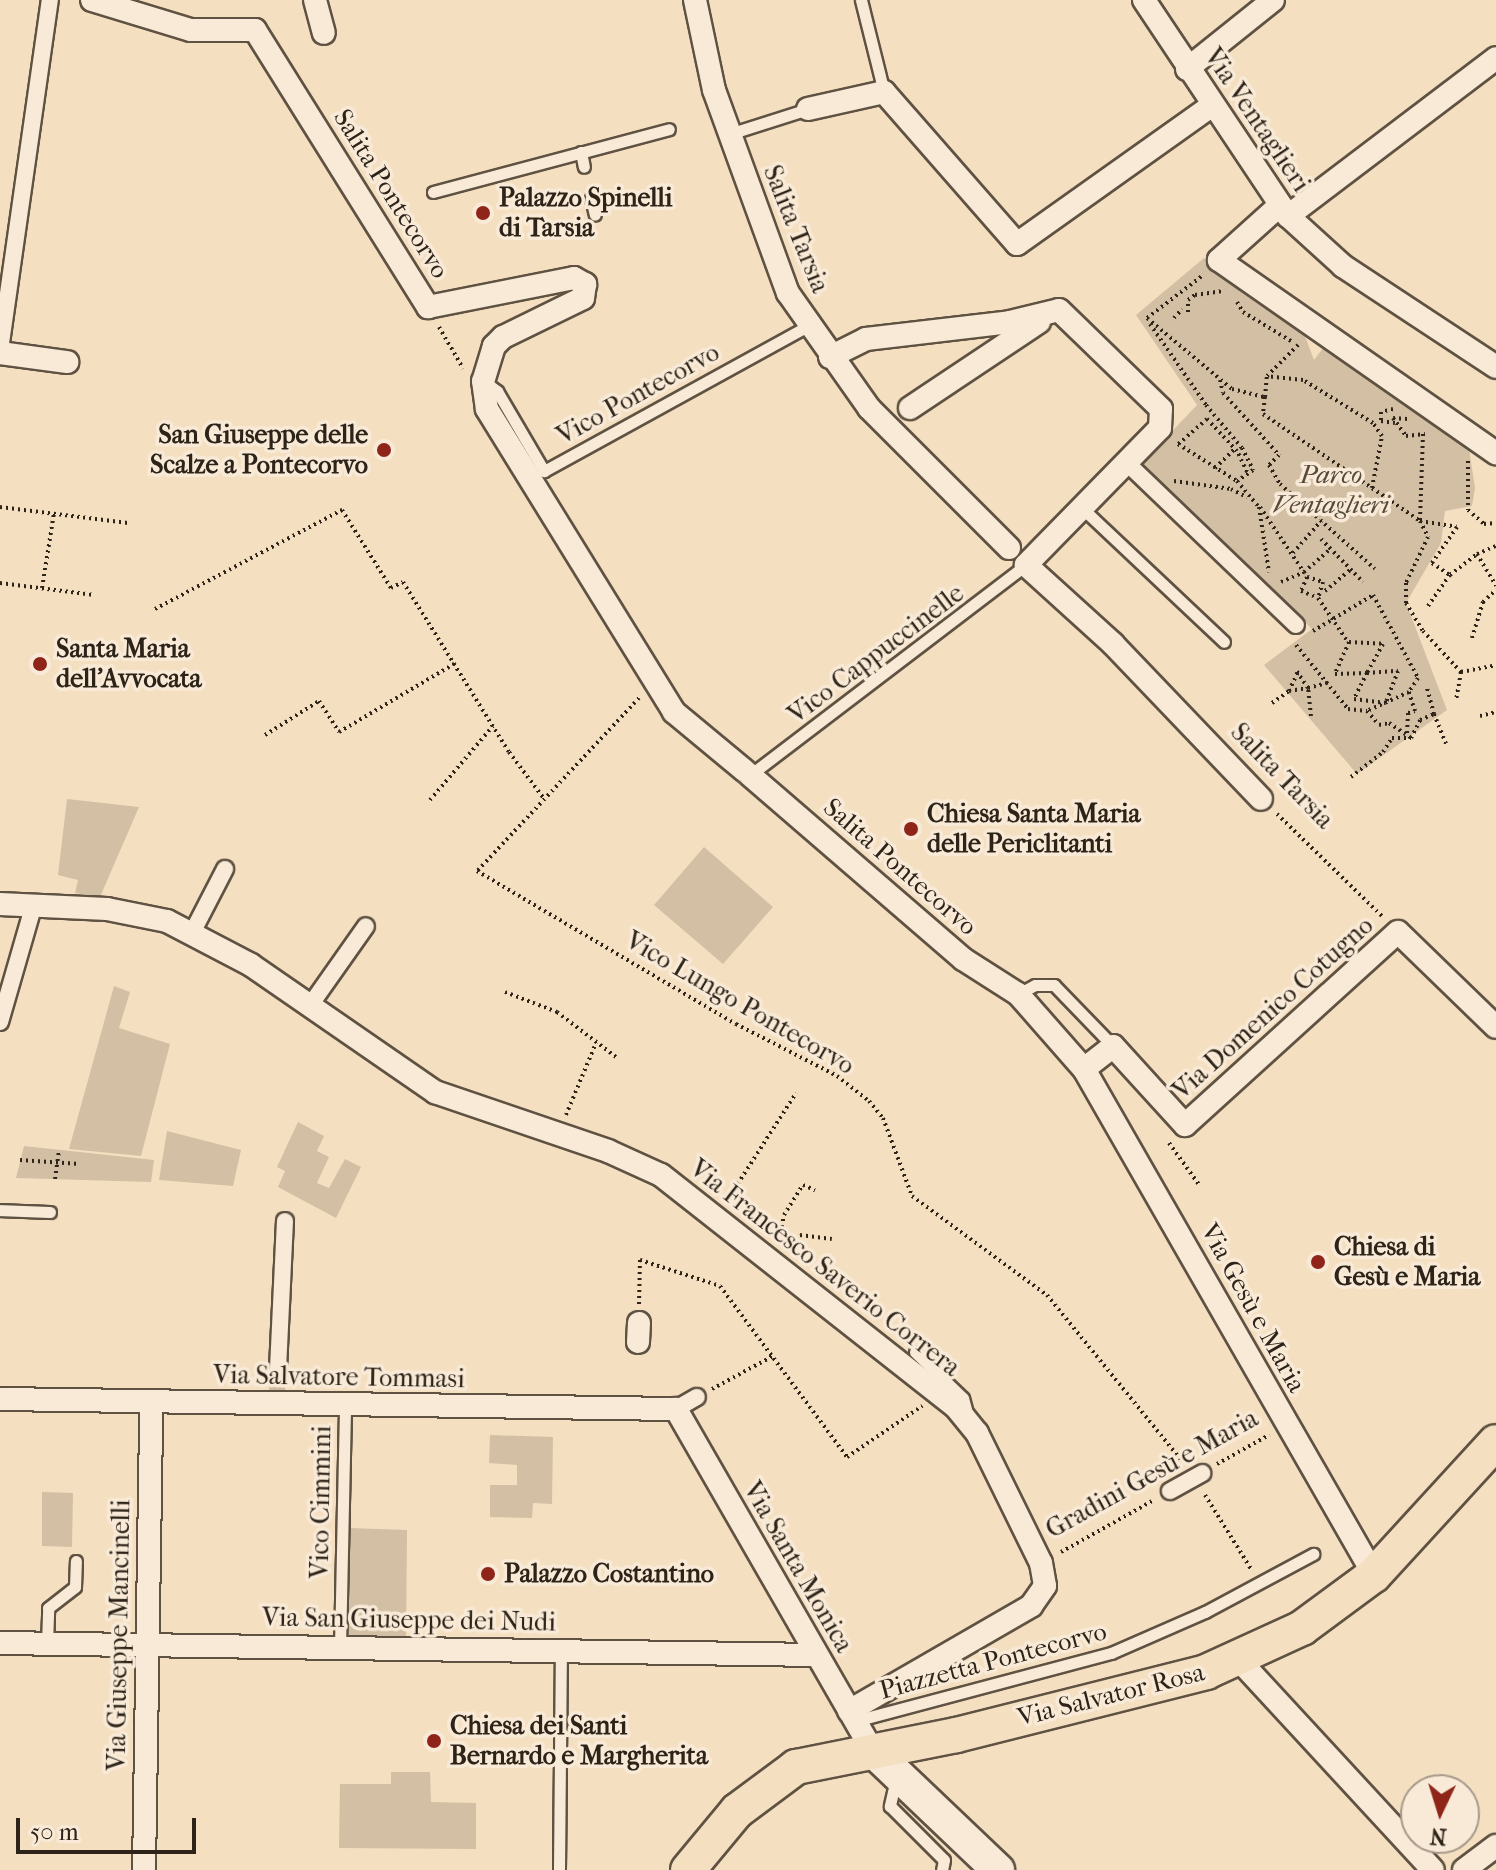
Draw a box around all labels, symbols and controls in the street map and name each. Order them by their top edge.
street label: Via Ventaglieri [1197,42,1317,198]
street label: Salita Pontecorvo [327,104,455,284]
street label: Salita Tarsia [756,161,836,297]
place label: Palazzo Spinelli di Tarsia [499,182,672,244]
marker: Palazzo Spinelli di Tarsia [474,204,492,222]
street label: Vico Pontecorvo [551,336,725,452]
place label: San Giuseppe delle Scalze a Pontecorvo [150,419,368,480]
marker: San Giuseppe delle Scalze a Pontecorvo [375,441,393,459]
park label: Parco Ventaglieri [1273,459,1389,520]
street label: Vico Cappuccinelle [782,578,970,730]
place label: Santa Maria dell'Avvocata [56,633,202,694]
marker: Santa Maria dell'Avvocata [31,655,49,673]
street label: Salita Tarsia [1224,717,1340,835]
street label: Salita Pontecorvo [817,792,983,942]
place label: Chiesa Santa Maria delle Periclitanti [927,798,1140,860]
marker: Chiesa Santa Maria delle Periclitanti [902,820,920,838]
street label: Via Domenico Cotugno [1166,910,1380,1106]
street label: Vico Lungo Pontecorvo [620,925,860,1081]
street label: Via Francesco Saverio Correra [684,1153,966,1383]
street label: Via Gesù e Maria [1194,1218,1312,1398]
place label: Chiesa di Gesù e Maria [1334,1231,1480,1292]
marker: Chiesa di Gesù e Maria [1309,1253,1327,1271]
street label: Via Salvatore Tommasi [213,1359,465,1395]
street label: Gradini Gesù e Maria [1040,1403,1264,1545]
street label: Vico Cimmini [304,1425,338,1579]
street label: Via Santa Monica [737,1476,859,1658]
street label: Via Giuseppe Mancinelli [101,1499,137,1771]
place label: Palazzo Costantino [504,1558,714,1590]
marker: Palazzo Costantino [479,1565,497,1583]
street label: Via San Giuseppe dei Nudi [262,1602,556,1638]
street label: Piazzetta Pontecorvo [876,1616,1110,1706]
street label: Via Salvator Rosa [1014,1657,1208,1733]
place label: Chiesa dei Santi Bernardo e Margherita [450,1710,708,1772]
marker: Chiesa dei Santi Bernardo e Margherita [425,1732,443,1750]
north arrow [1400,1774,1480,1854]
scale bar [20,1802,200,1852]
text: 50 m [30,1818,79,1846]
text: N [1429,1822,1448,1849]

